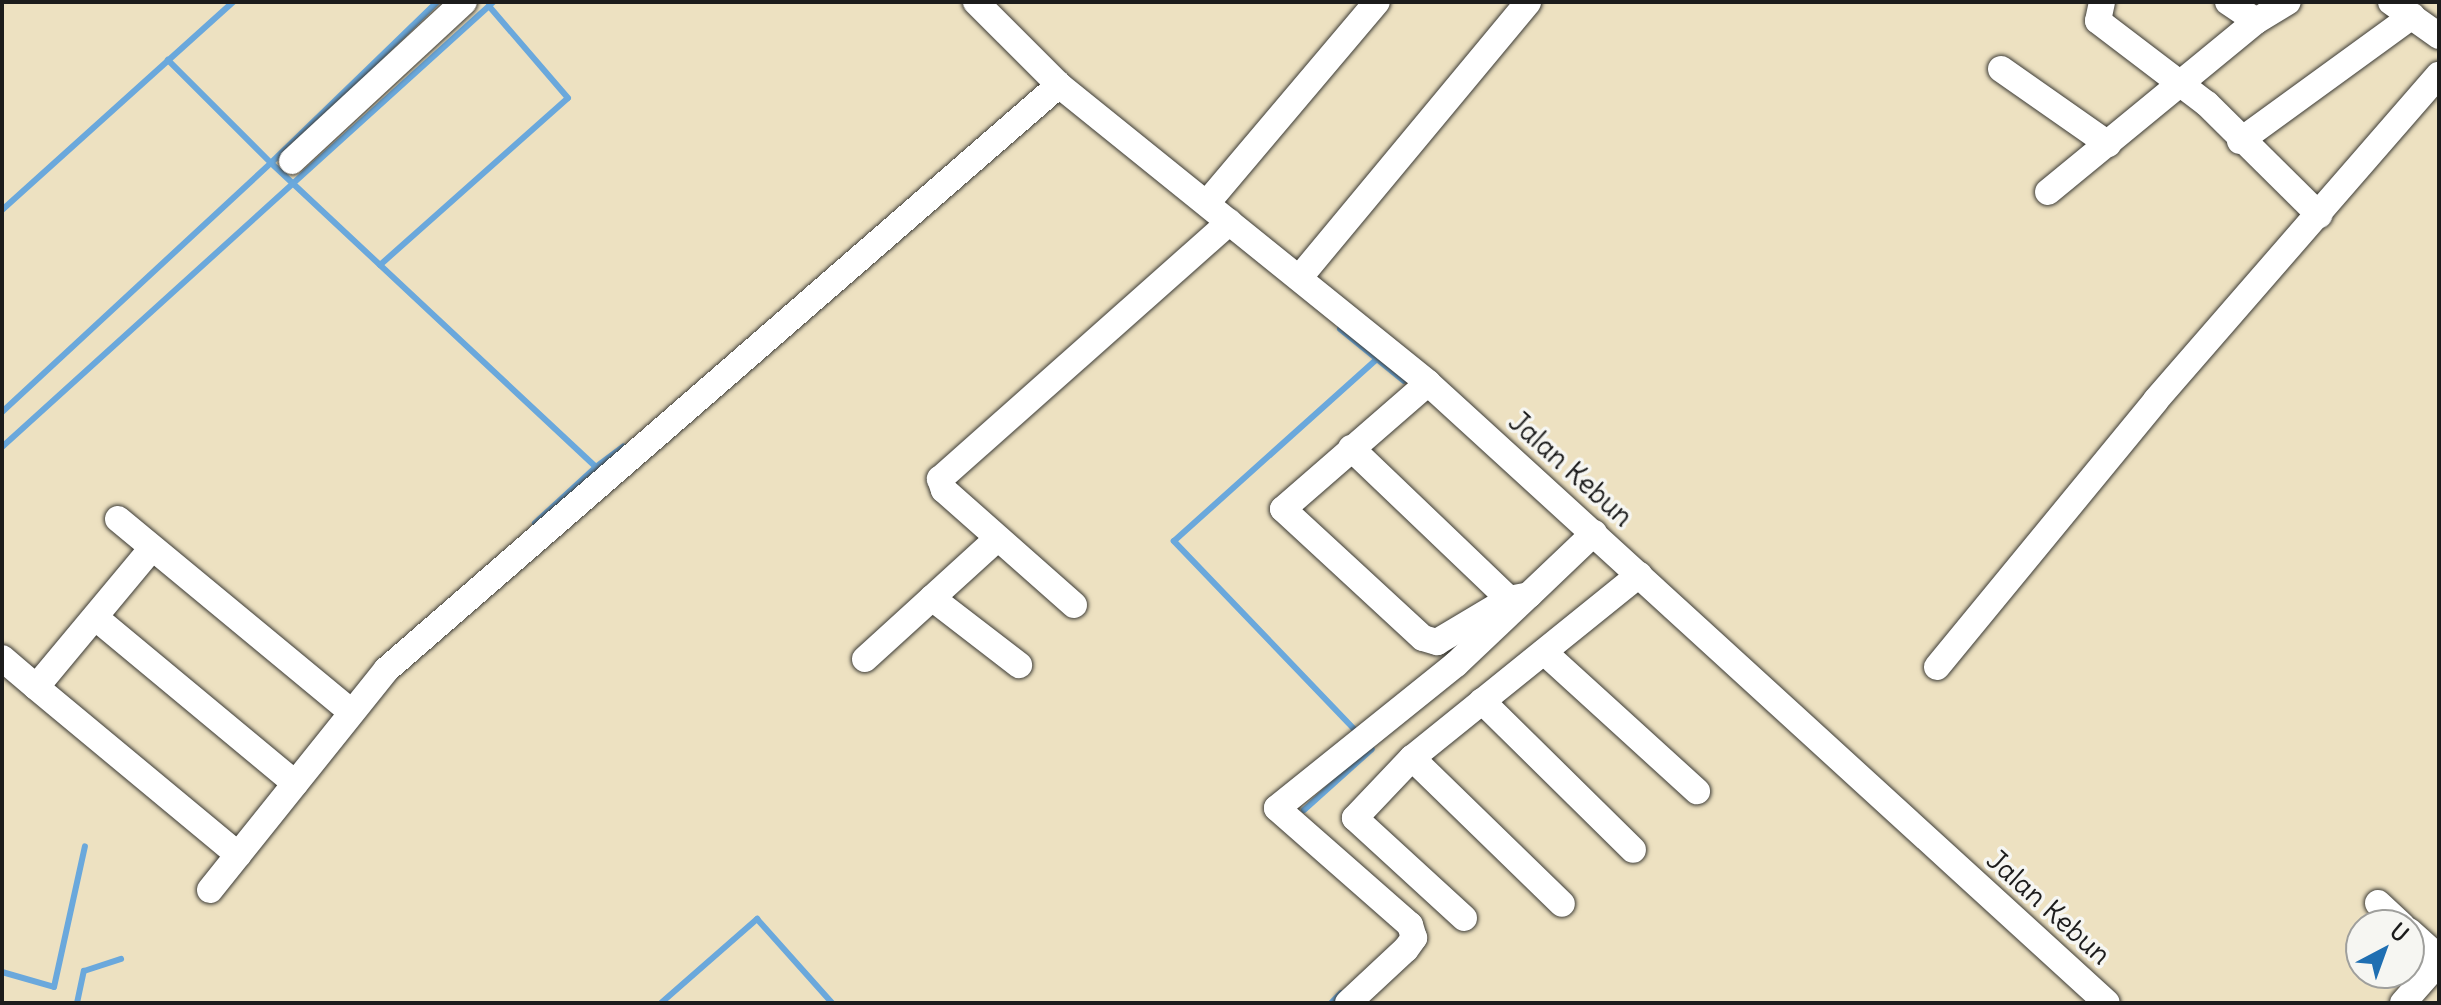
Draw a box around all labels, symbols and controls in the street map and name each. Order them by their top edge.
street label: Jalan Kebun [1502,405,1640,533]
street label: Jalan Kebun [1980,843,2118,971]
north arrow [2345,909,2425,989]
text: U [2385,917,2414,948]

